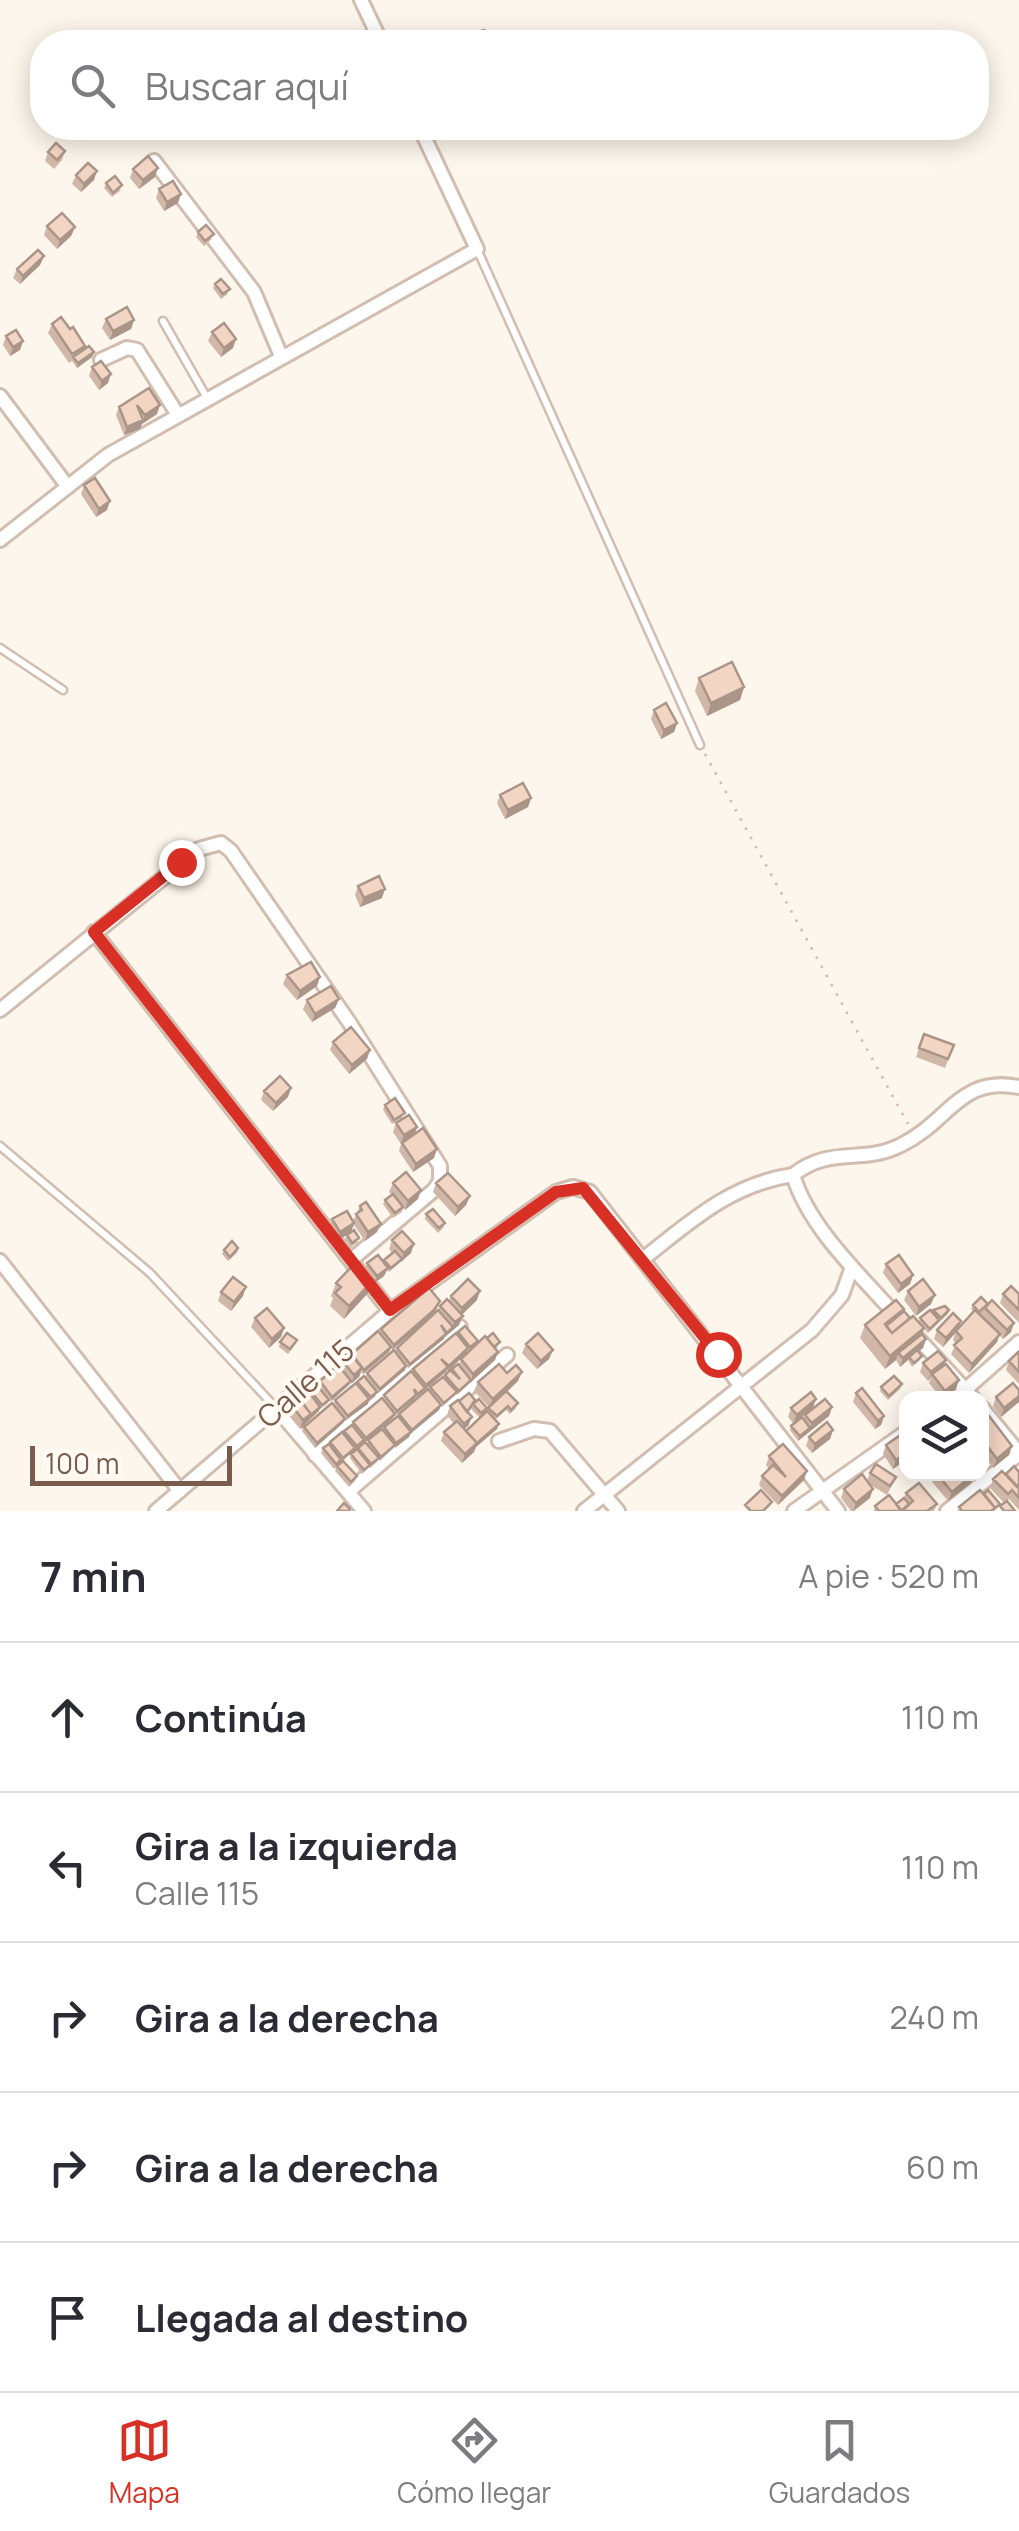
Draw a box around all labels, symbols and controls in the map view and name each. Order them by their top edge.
search box [30,30,989,140]
icon: search [65,58,120,113]
text: Buscar aquí [145,59,349,111]
route end [159,840,205,886]
street label: Calle 115 [248,1329,362,1437]
route start [696,1332,742,1378]
map controls [899,1391,989,1481]
button: layers [899,1391,989,1481]
scale bar [30,1441,232,1486]
text: 100 m [45,1444,119,1482]
text: 7 min [40,1547,147,1605]
text: A pie · 520 m [798,1554,979,1598]
icon: ahead [40,1690,95,1745]
text: Continúa [135,1691,307,1743]
text: 110 m [901,1695,979,1739]
text: Gira a la izquierda [135,1819,458,1871]
icon: left [40,1840,95,1895]
text: 110 m [901,1845,979,1889]
text: Calle 115 [135,1871,259,1915]
icon: right [40,1990,95,2045]
text: Gira a la derecha [135,1991,439,2043]
text: 240 m [889,1995,979,2039]
icon: right [40,2140,95,2195]
text: Gira a la derecha [135,2141,439,2193]
text: 60 m [906,2145,979,2189]
icon: arrive [40,2290,95,2345]
text: Llegada al destino [135,2291,468,2343]
tab: Mapa [109,2413,180,2511]
tab: Cómo llegar [397,2413,551,2511]
tab: Guardados [769,2413,910,2511]

